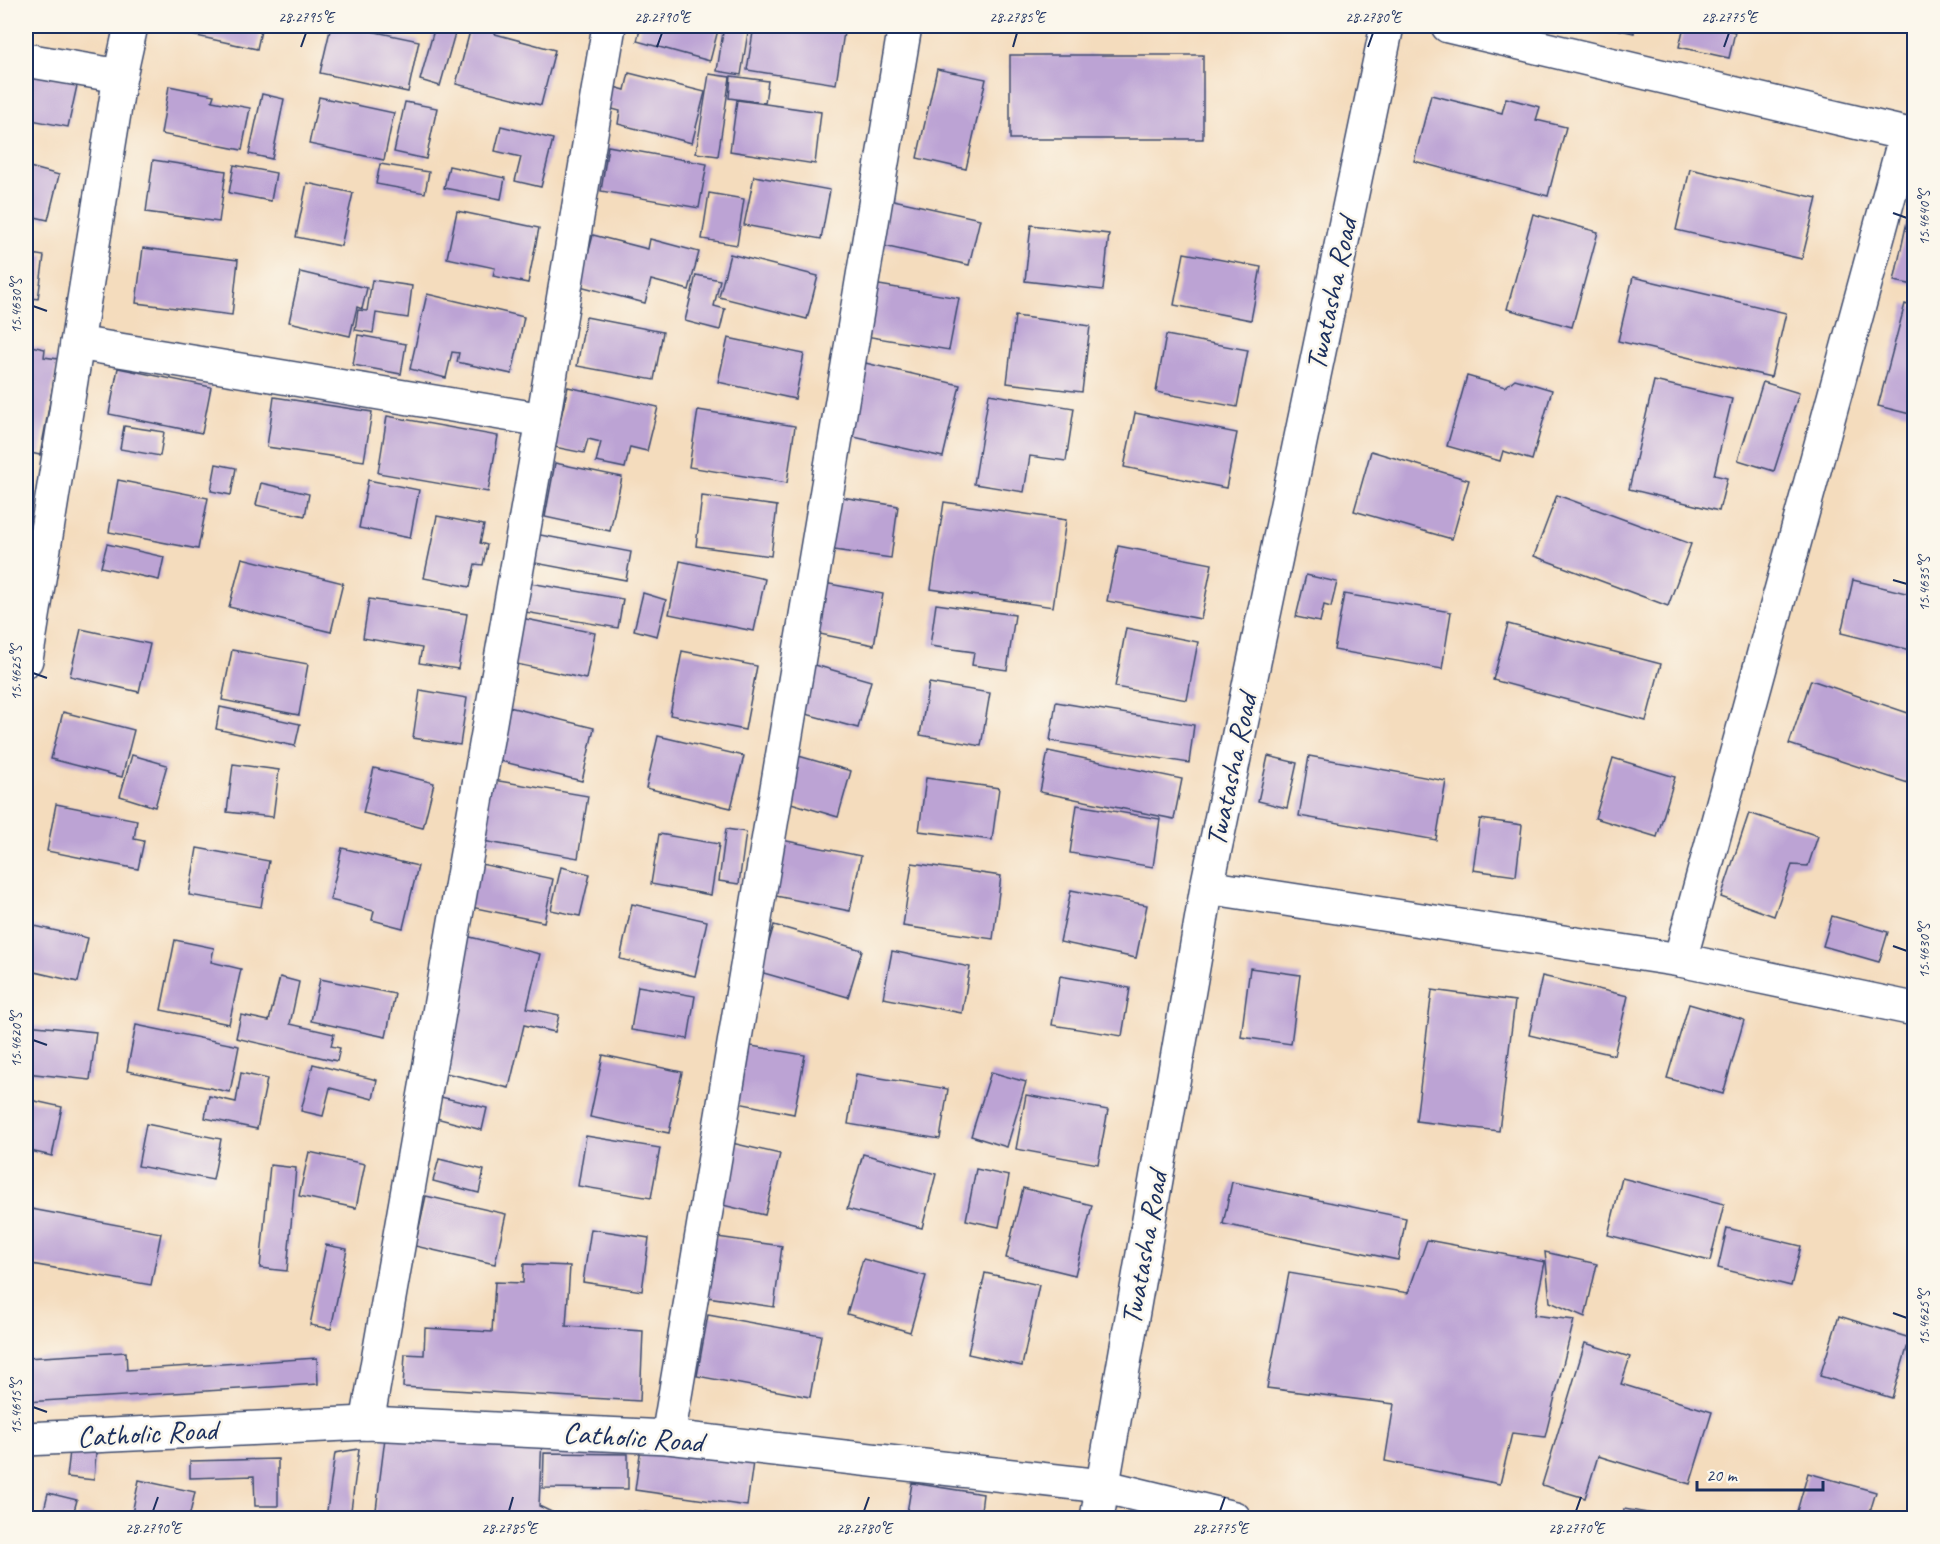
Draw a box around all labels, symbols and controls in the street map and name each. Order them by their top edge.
text: 28.2795°E [278,8,336,27]
text: 28.2790°E [634,8,692,27]
text: 28.2785°E [989,8,1047,27]
text: 28.2780°E [1345,8,1403,27]
text: 28.2775°E [1701,8,1759,27]
text: 15.4640°S [1915,188,1934,246]
street label: Twatasha Road [1296,210,1367,374]
text: 15.4630°S [7,276,26,334]
text: 15.4635°S [1915,554,1934,612]
text: 15.4625°S [7,643,26,701]
street label: Twatasha Road [1196,686,1267,850]
text: 15.4630°S [1915,921,1934,979]
text: 15.4620°S [7,1010,26,1068]
street label: Twatasha Road [1112,1164,1177,1328]
text: 15.4625°S [1915,1288,1934,1346]
text: 15.4615°S [7,1377,26,1435]
street label: Catholic Road [76,1410,222,1456]
street label: Catholic Road [562,1413,708,1461]
scale bar [1697,1454,1823,1492]
text: 20 m [1706,1464,1739,1486]
text: 28.2790°E [125,1519,183,1538]
text: 28.2785°E [481,1519,539,1538]
text: 28.2780°E [836,1519,894,1538]
text: 28.2775°E [1192,1519,1250,1538]
text: 28.2770°E [1548,1519,1606,1538]

